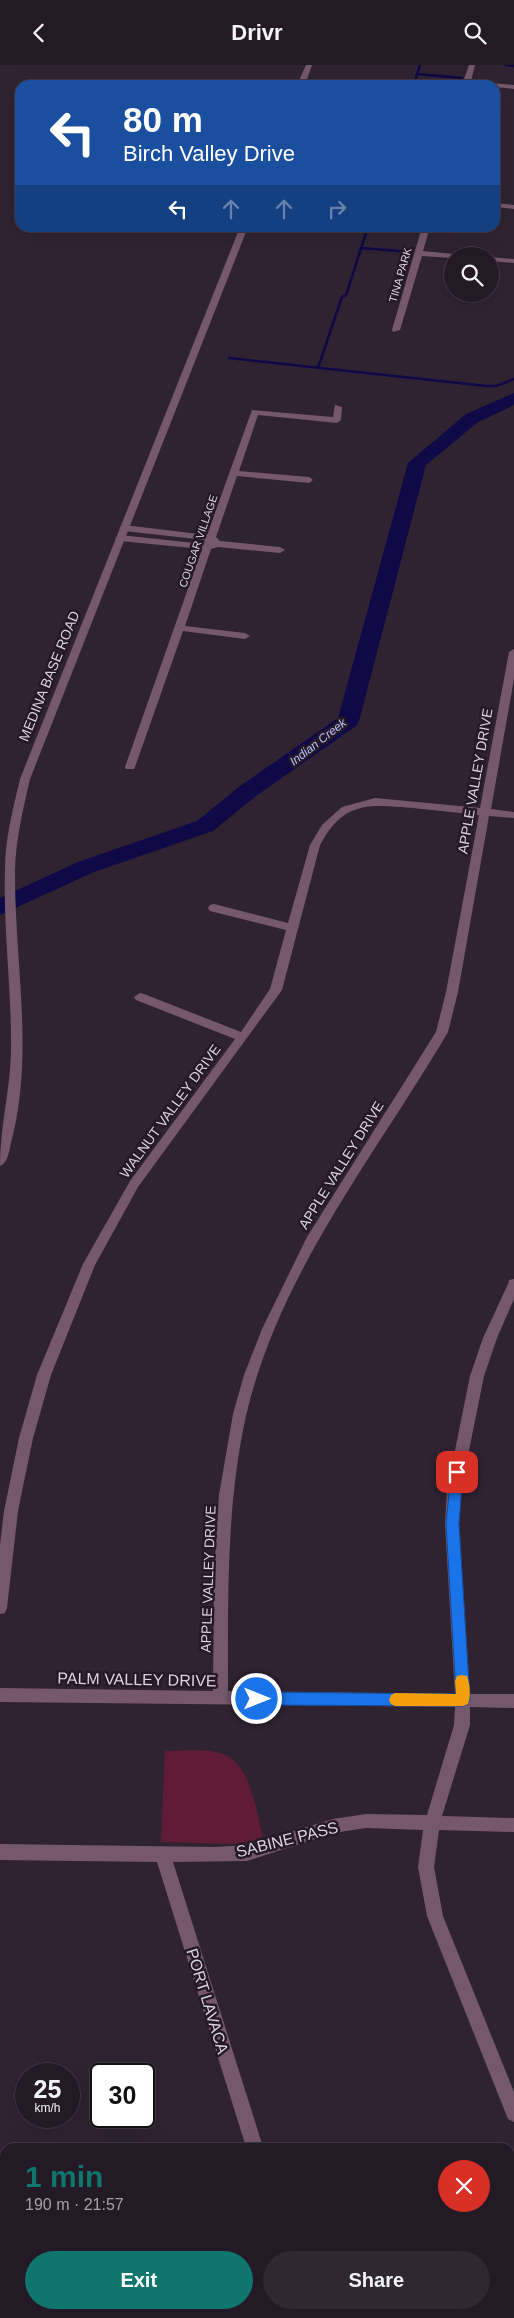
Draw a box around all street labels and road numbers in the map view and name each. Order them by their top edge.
street label: TINA PARK [386,245,414,304]
street label: COUGAR VILLAGE [177,493,219,589]
street label: MEDINA BASE ROAD [15,608,83,744]
street label: APPLE VALLEY DRIVE [454,707,496,855]
street label: WALNUT VALLEY DRIVE [116,1041,224,1181]
street label: APPLE VALLEY DRIVE [295,1098,387,1232]
street label: APPLE VALLEY DRIVE [197,1505,219,1653]
street label: PALM VALLEY DRIVE [57,1670,217,1689]
street label: SABINE PASS [234,1819,340,1860]
street label: PORT LAVACA [183,1947,232,2056]

